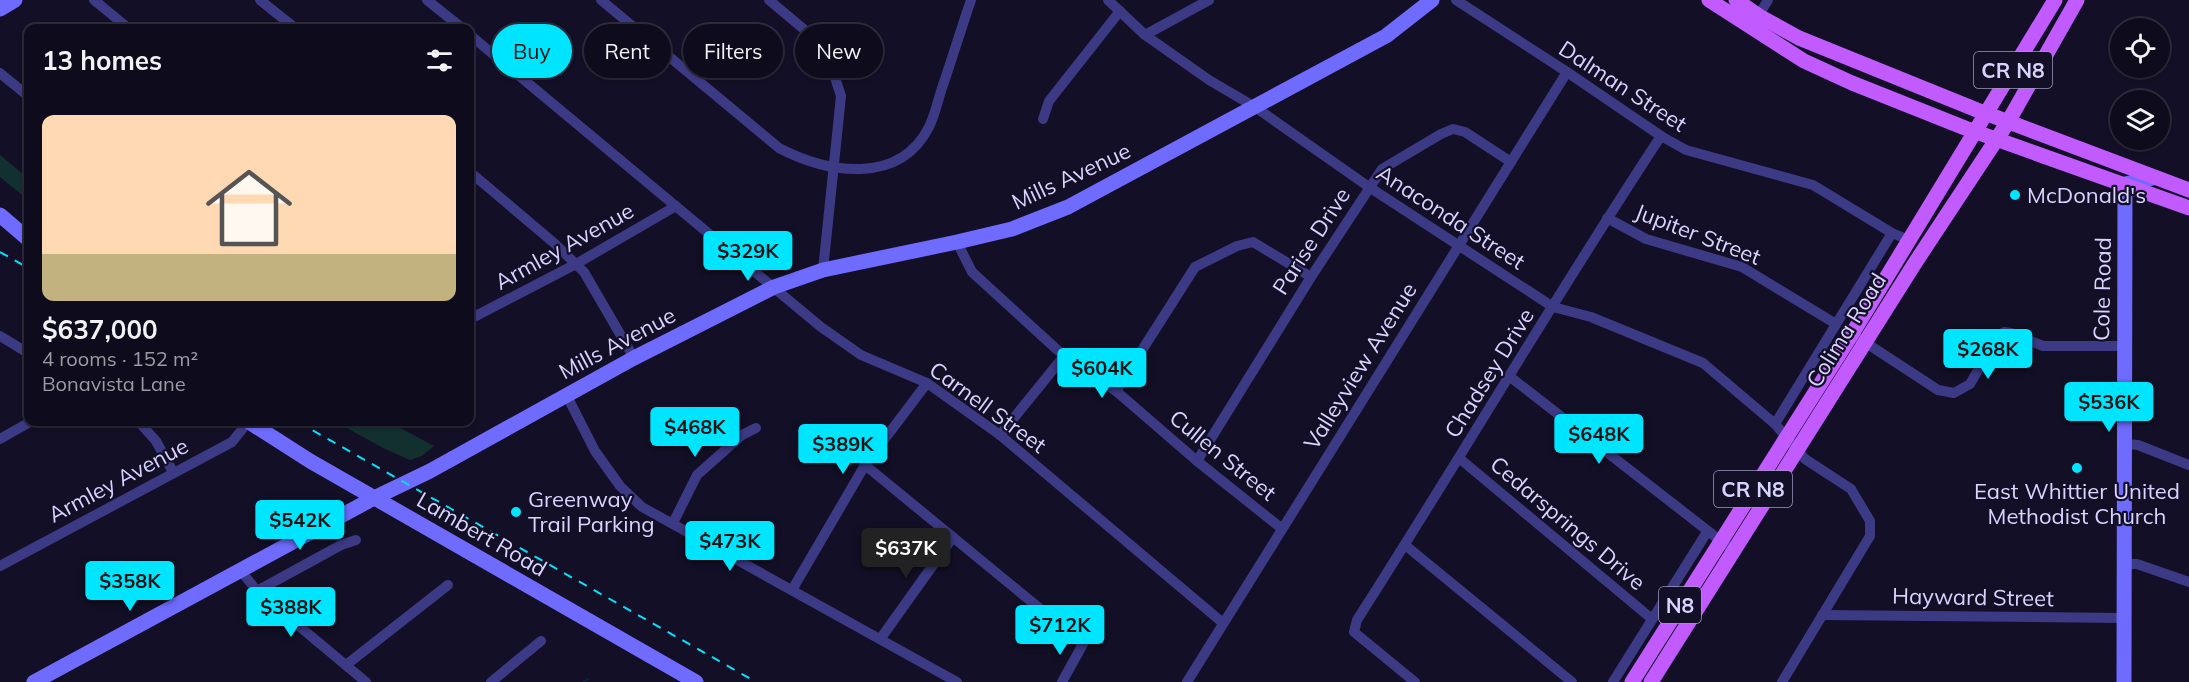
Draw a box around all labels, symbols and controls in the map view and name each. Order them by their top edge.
map controls [2110,18,2170,150]
button: locate [2110,18,2170,78]
chip: Buy [492,24,572,78]
chip: Rent [584,24,671,78]
chip: Filters [683,24,783,78]
chip: New [795,24,883,78]
street label: Dalman Street [1554,34,1692,138]
text: 13 homes [42,44,162,77]
icon: filters [423,44,456,77]
road number: CR N8 [1974,52,2052,88]
button: layers [2110,90,2170,150]
street label: Mills Avenue [1007,136,1135,216]
icon: home [195,154,303,262]
street label: Anaconda Street [1372,159,1531,276]
place label: McDonald's [2027,181,2146,209]
street label: Parise Drive [1266,182,1356,300]
marker: McDonald's [2008,188,2022,202]
street label: Armley Avenue [490,196,638,296]
street label: Jupiter Street [1631,197,1765,271]
pin: $329K [706,231,790,282]
street label: Cole Road [2087,237,2117,341]
text: $329K [717,238,779,263]
street label: Colima Road [1800,268,1892,392]
street label: Valleyview Avenue [1297,277,1423,455]
street label: Mills Avenue [554,301,680,385]
street label: Chadsey Drive [1438,303,1540,443]
text: $637,000 [42,313,158,346]
pin: $268K [1946,329,2030,380]
text: $268K [1957,336,2019,361]
text: 4 rooms · 152 m² [42,346,198,371]
pin: $604K [1060,348,1144,399]
street label: Carnell Street [924,355,1052,459]
text: $604K [1071,355,1133,380]
text: Bonavista Lane [42,371,186,396]
pin: $536K [2067,382,2151,433]
text: $536K [2078,389,2140,414]
street label: Cullen Street [1164,403,1282,507]
pin: $468K [653,407,737,458]
text: $468K [664,414,726,439]
pin: $648K [1557,414,1641,465]
text: $648K [1568,421,1630,446]
pin: $389K [801,424,885,475]
street label: Armley Avenue [43,431,193,529]
text: $389K [812,431,874,456]
street label: Cedarsprings Drive [1485,450,1651,596]
marker: East Whittier United Methodist Church [2070,461,2084,475]
road number: CR N8 [1714,471,1792,507]
place label: East Whittier United Methodist Church [1974,477,2180,530]
street label: Lambert Road [412,485,552,583]
place label: Greenway Trail Parking [528,485,655,538]
pin: $542K [258,500,342,551]
marker: Greenway Trail Parking [509,505,523,519]
text: $542K [269,507,331,532]
pin: $473K [688,521,772,572]
text: $473K [699,528,761,553]
pin: $637K [864,528,948,579]
text: $637K [875,535,937,560]
pin: $358K [88,561,172,612]
text: $358K [99,568,161,593]
street label: Hayward Street [1892,582,2054,612]
pin: $388K [249,587,333,638]
road number: N8 [1659,587,1701,623]
text: $388K [260,594,322,619]
pin: $712K [1018,605,1102,656]
text: $712K [1029,612,1091,637]

